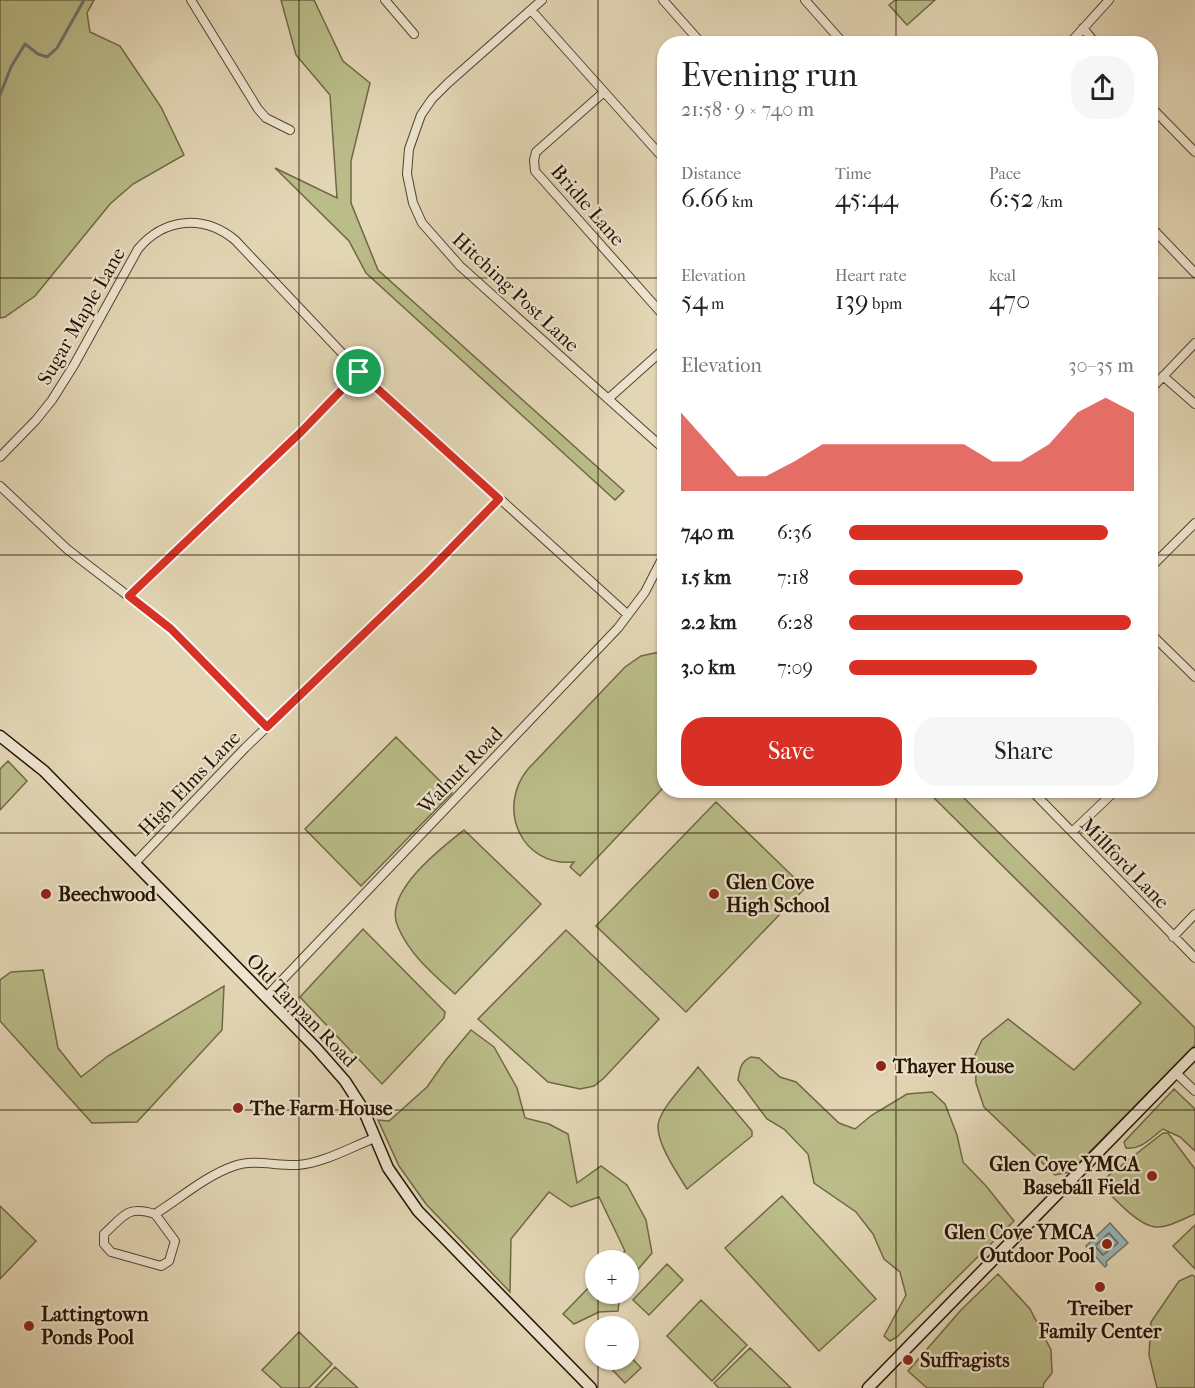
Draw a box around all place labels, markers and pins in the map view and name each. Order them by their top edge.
pin [333,346,384,397]
place label: Glen Cove High School [726,871,830,917]
place label: Beechwood [58,883,157,906]
marker: Beechwood [39,887,53,901]
marker: Glen Cove High School [707,887,721,901]
place label: Thayer House [892,1055,1014,1078]
marker: Thayer House [874,1059,888,1073]
place label: The Farm House [249,1097,393,1120]
marker: The Farm House [231,1101,245,1115]
place label: Glen Cove YMCA Baseball Field [989,1153,1141,1199]
marker: Glen Cove YMCA Baseball Field [1145,1169,1159,1183]
place label: Glen Cove YMCA Outdoor Pool [944,1221,1096,1267]
marker: Glen Cove YMCA Outdoor Pool [1100,1237,1114,1251]
marker: Treiber Family Center [1093,1280,1107,1294]
place label: Treiber Family Center [1038,1297,1162,1343]
place label: Lattingtown Ponds Pool [41,1303,149,1349]
marker: Lattingtown Ponds Pool [22,1319,36,1333]
place label: Suffragists [920,1349,1010,1372]
marker: Suffragists [901,1353,915,1367]

